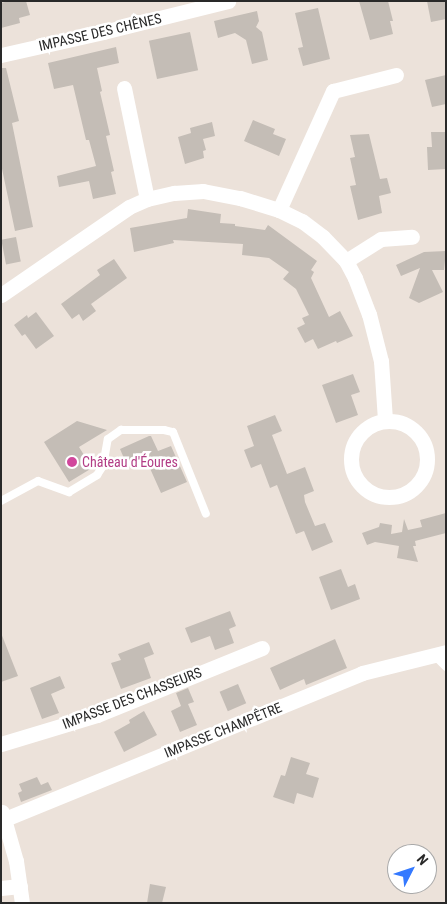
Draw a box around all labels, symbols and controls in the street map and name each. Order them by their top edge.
street label: IMPASSE DES CHÊNES [37,10,163,54]
place label: Château d'Éoures [82,454,178,470]
marker: Château d'Éoures [66,456,78,468]
street label: IMPASSE DES CHASSEURS [60,664,204,732]
street label: IMPASSE CHAMPÊTRE [162,699,284,761]
north arrow [387,844,437,894]
text: N [414,851,431,868]

